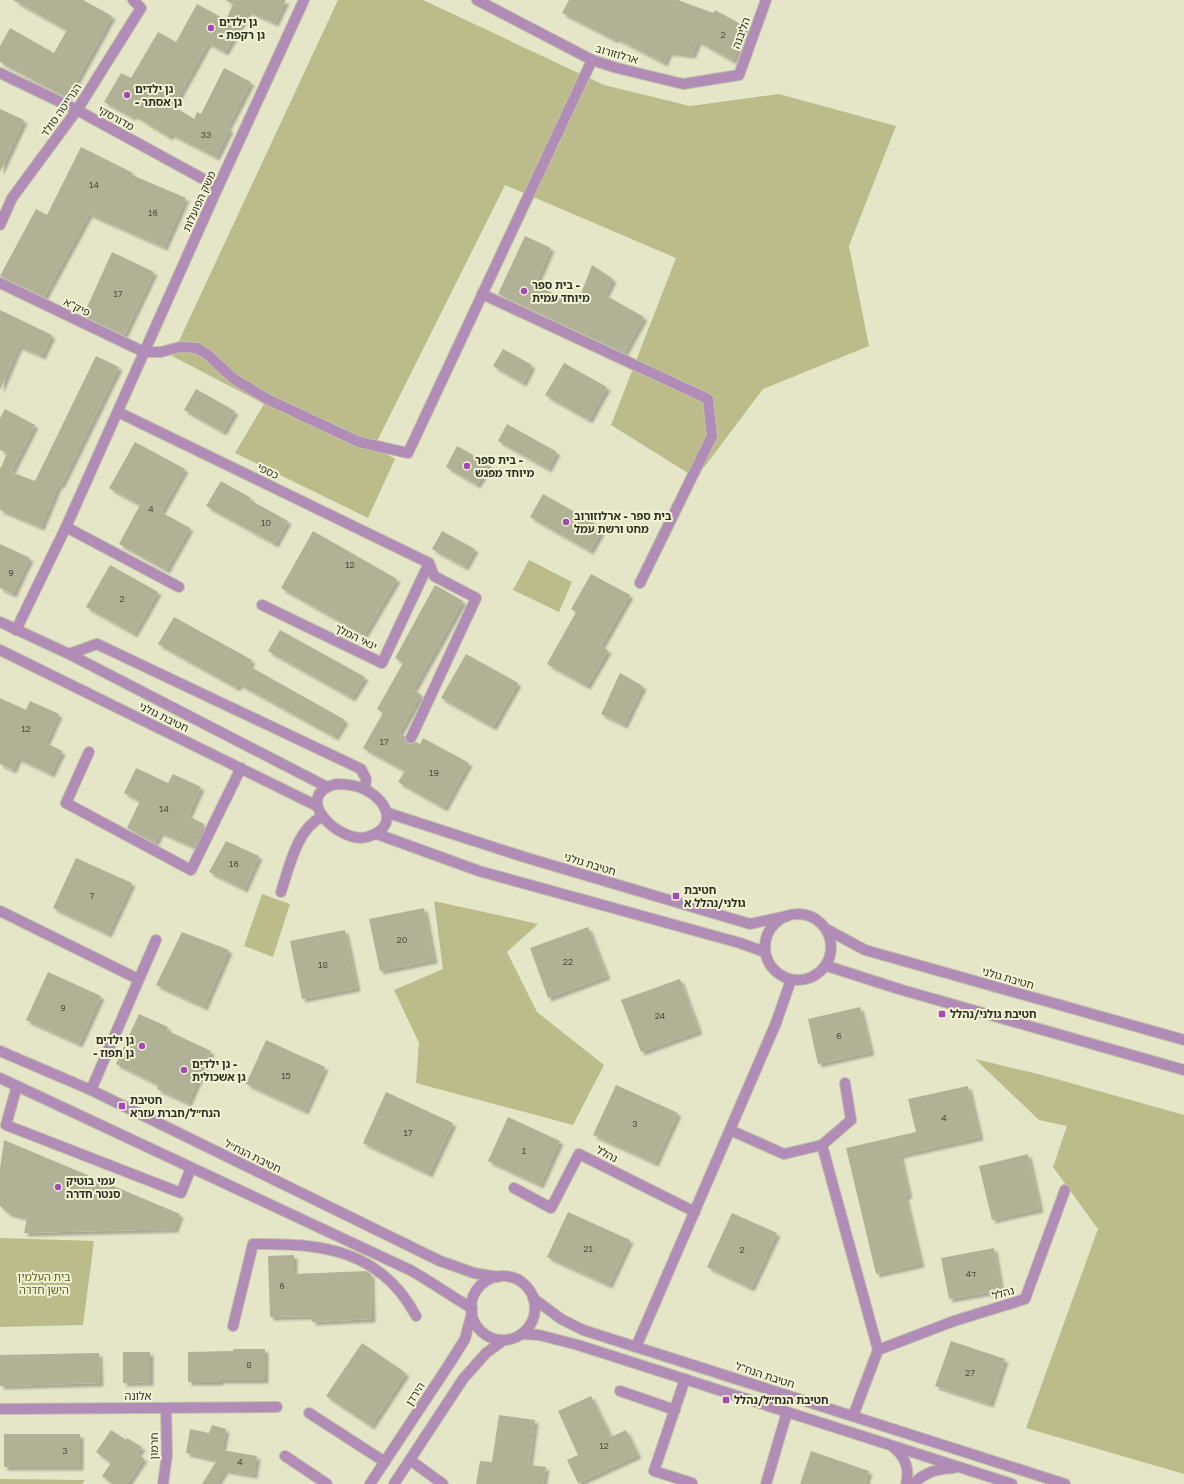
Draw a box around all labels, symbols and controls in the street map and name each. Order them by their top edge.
place label: גן ילדים - גן רקפת [219,15,266,41]
street label: הליבנה [729,15,752,50]
marker: גן ילדים - גן רקפת [206,23,216,33]
house number: 2 [720,29,726,40]
street label: ארלוזורוב [594,41,640,66]
street label: הנרייטה סולד [38,81,84,139]
place label: גן ילדים - גן אסתר [135,82,182,108]
marker: גן ילדים - גן אסתר [122,90,132,100]
street label: מדורסקי [96,102,137,133]
house number: 33 [201,129,211,140]
street label: משק הפועלות [179,169,218,233]
house number: 14 [89,179,99,190]
house number: 16 [148,207,158,218]
place label: בית ספר - מיוחד עמית [532,278,590,304]
marker: בית ספר - מיוחד עמית [519,286,529,296]
house number: 17 [113,288,123,299]
street label: פיק"א [62,295,93,319]
place label: בית ספר - מיוחד מפגש [475,453,534,479]
street label: כספי [255,460,281,481]
marker: בית ספר - מיוחד מפגש [462,461,472,471]
house number: 4 [148,503,154,514]
place label: בית ספר - ארלוזורוב מחט ורשת עמל [574,509,672,535]
house number: 10 [261,517,271,528]
marker: בית ספר - ארלוזורוב מחט ורשת עמל [561,517,571,527]
house number: 12 [345,559,355,570]
house number: 9 [8,567,14,578]
house number: 2 [119,593,125,604]
street label: ינאי המלך [333,621,380,652]
street label: חטיבת גולני [137,699,191,734]
house number: 12 [21,723,31,734]
house number: 17 [379,736,389,747]
house number: 19 [429,767,439,778]
house number: 14 [159,803,169,814]
street label: חטיבת גולני [563,849,618,878]
house number: 16 [229,858,239,869]
place label: חטיבת גולני/נהלל א [684,883,746,909]
house number: 7 [90,890,95,901]
marker: חטיבת גולני/נהלל א [671,891,681,901]
house number: 20 [397,934,408,945]
house number: 22 [563,956,573,967]
house number: 18 [318,959,328,970]
street label: חטיבת גולני [980,964,1036,991]
house number: 9 [60,1002,66,1013]
place label: חטיבת גולני/נהלל [950,1007,1037,1020]
marker: חטיבת גולני/נהלל [937,1009,947,1019]
house number: 24 [655,1010,666,1021]
house number: 6 [836,1030,842,1041]
place label: גן ילדים - גן תפוז [93,1033,134,1059]
marker: גן ילדים - גן תפוז [137,1041,147,1051]
place label: גן ילדים - גן אשכולית [192,1057,246,1083]
marker: גן ילדים - גן אשכולית [179,1065,189,1075]
house number: 15 [281,1070,291,1081]
place label: חטיבת הנח״ל/חברת עזרא [130,1093,220,1119]
marker: חטיבת הנח״ל/חברת עזרא [117,1101,127,1111]
house number: 4 [941,1112,947,1123]
house number: 3 [632,1118,638,1129]
house number: 17 [403,1127,413,1138]
street label: חטיבת הנח״ל [223,1136,284,1175]
street label: נהלל [594,1143,620,1164]
house number: 1 [522,1145,527,1156]
place label: עמי בוטיק סנטר חדרה [66,1174,121,1200]
marker: עמי בוטיק סנטר חדרה [53,1182,63,1192]
house number: 21 [583,1243,593,1254]
house number: 2 [739,1244,745,1255]
house number: 4ד [966,1268,976,1279]
park label: בית העלמין הישן חדרה [18,1270,70,1296]
house number: 6 [279,1280,285,1291]
street label: נהלל [990,1283,1016,1302]
house number: 8 [246,1359,252,1370]
street label: חטיבת הנח"ל [734,1359,797,1390]
house number: 27 [965,1367,975,1378]
street label: הירדן [402,1380,427,1408]
street label: אלונה [124,1389,152,1402]
place label: חטיבת הנח״ל/נהלל [734,1393,828,1406]
marker: חטיבת הנח״ל/נהלל [721,1395,731,1405]
street label: חרמון [147,1432,160,1460]
house number: 12 [599,1440,609,1451]
house number: 3 [62,1445,68,1456]
house number: 4 [237,1456,243,1467]

